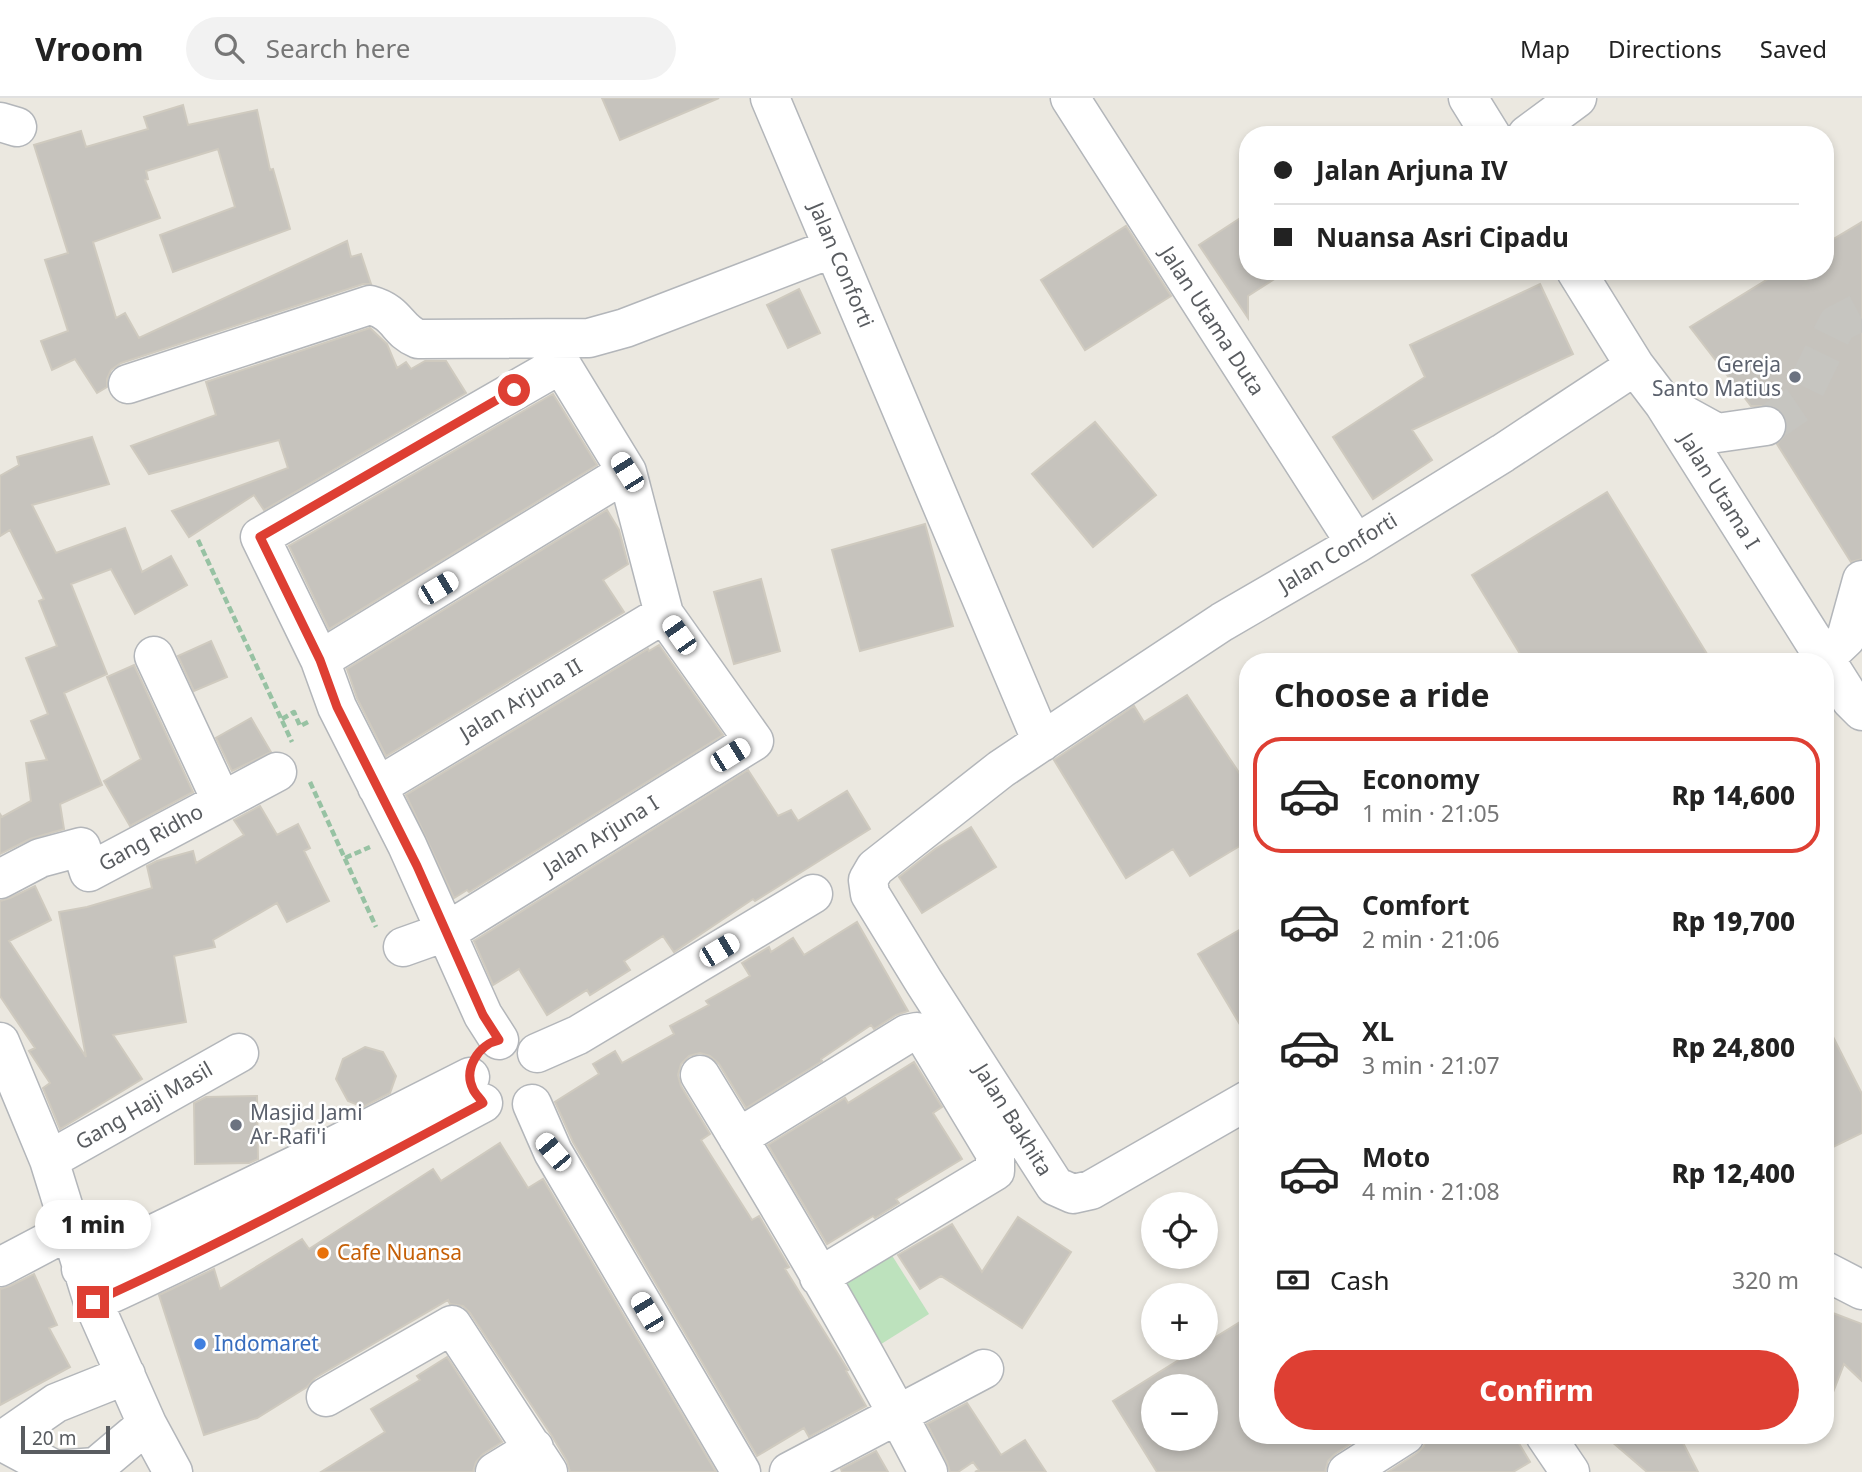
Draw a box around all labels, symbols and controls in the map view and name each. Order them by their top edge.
search box [186,17,676,80]
text: Vroom [35,26,144,71]
icon: search [210,29,248,67]
text: Search here [266,30,410,66]
text: Map [1520,32,1570,65]
text: Directions [1608,32,1722,65]
text: Saved [1760,32,1827,65]
text: Jalan Arjuna IV [1316,152,1508,188]
street label: Jalan Conforti [802,196,881,332]
text: Nuansa Asri Cipadu [1316,219,1569,255]
street label: Jalan Utama Duta [1153,239,1272,400]
place label: Gereja Santo Matius [1652,350,1781,402]
marker: Gereja Santo Matius [1787,369,1803,385]
route start [498,374,530,406]
street label: Jalan Utama I [1672,425,1767,554]
car [607,449,648,495]
street label: Jalan Conforti [1271,506,1402,600]
car [415,568,462,608]
car [659,612,700,658]
street label: Jalan Arjuna II [452,652,587,748]
text: Choose a ride [1274,673,1490,716]
car [707,735,754,775]
text: Economy [1362,761,1480,797]
icon: car [1278,764,1341,827]
text: Rp 14,600 [1672,777,1795,813]
street label: Jalan Arjuna I [536,789,663,883]
street label: Gang Ridho [93,797,208,877]
text: 1 min · 21:05 [1362,797,1500,829]
text: Comfort [1362,887,1470,923]
icon: car [1278,890,1341,953]
text: Rp 19,700 [1672,903,1795,939]
text: 2 min · 21:06 [1362,923,1500,955]
car [696,930,743,970]
text: XL [1362,1013,1394,1049]
icon: car [1278,1016,1341,1079]
text: Rp 24,800 [1672,1029,1795,1065]
text: 3 min · 21:07 [1362,1049,1500,1081]
street label: Gang Haji Masil [70,1055,217,1156]
street label: Jalan Bakhita [967,1056,1060,1181]
place label: Masjid Jami Ar-Rafi'i [250,1098,363,1150]
marker: Masjid Jami Ar-Rafi'i [228,1117,244,1133]
car [532,1129,575,1175]
text: Moto [1362,1139,1430,1175]
icon: car [1278,1142,1341,1205]
text: Rp 12,400 [1672,1155,1795,1191]
text: 4 min · 21:08 [1362,1175,1500,1207]
map controls [1141,1192,1218,1451]
button: locate [1141,1192,1218,1269]
callout: 1 min [35,1200,151,1250]
text: 1 min [61,1208,125,1240]
place label: Cafe Nuansa [337,1238,462,1266]
marker: Cafe Nuansa [315,1245,331,1261]
icon: cash [1274,1261,1312,1299]
text: Cash [1330,1262,1390,1298]
text: 320 m [1732,1264,1799,1296]
button: + [1141,1283,1218,1360]
route end [77,1286,109,1318]
car [628,1289,667,1335]
place label: Indomaret [214,1329,319,1357]
marker: Indomaret [192,1336,208,1352]
button: Confirm [1274,1350,1799,1430]
button: − [1141,1374,1218,1451]
scale bar [21,1423,110,1455]
text: 20 m [32,1425,76,1451]

